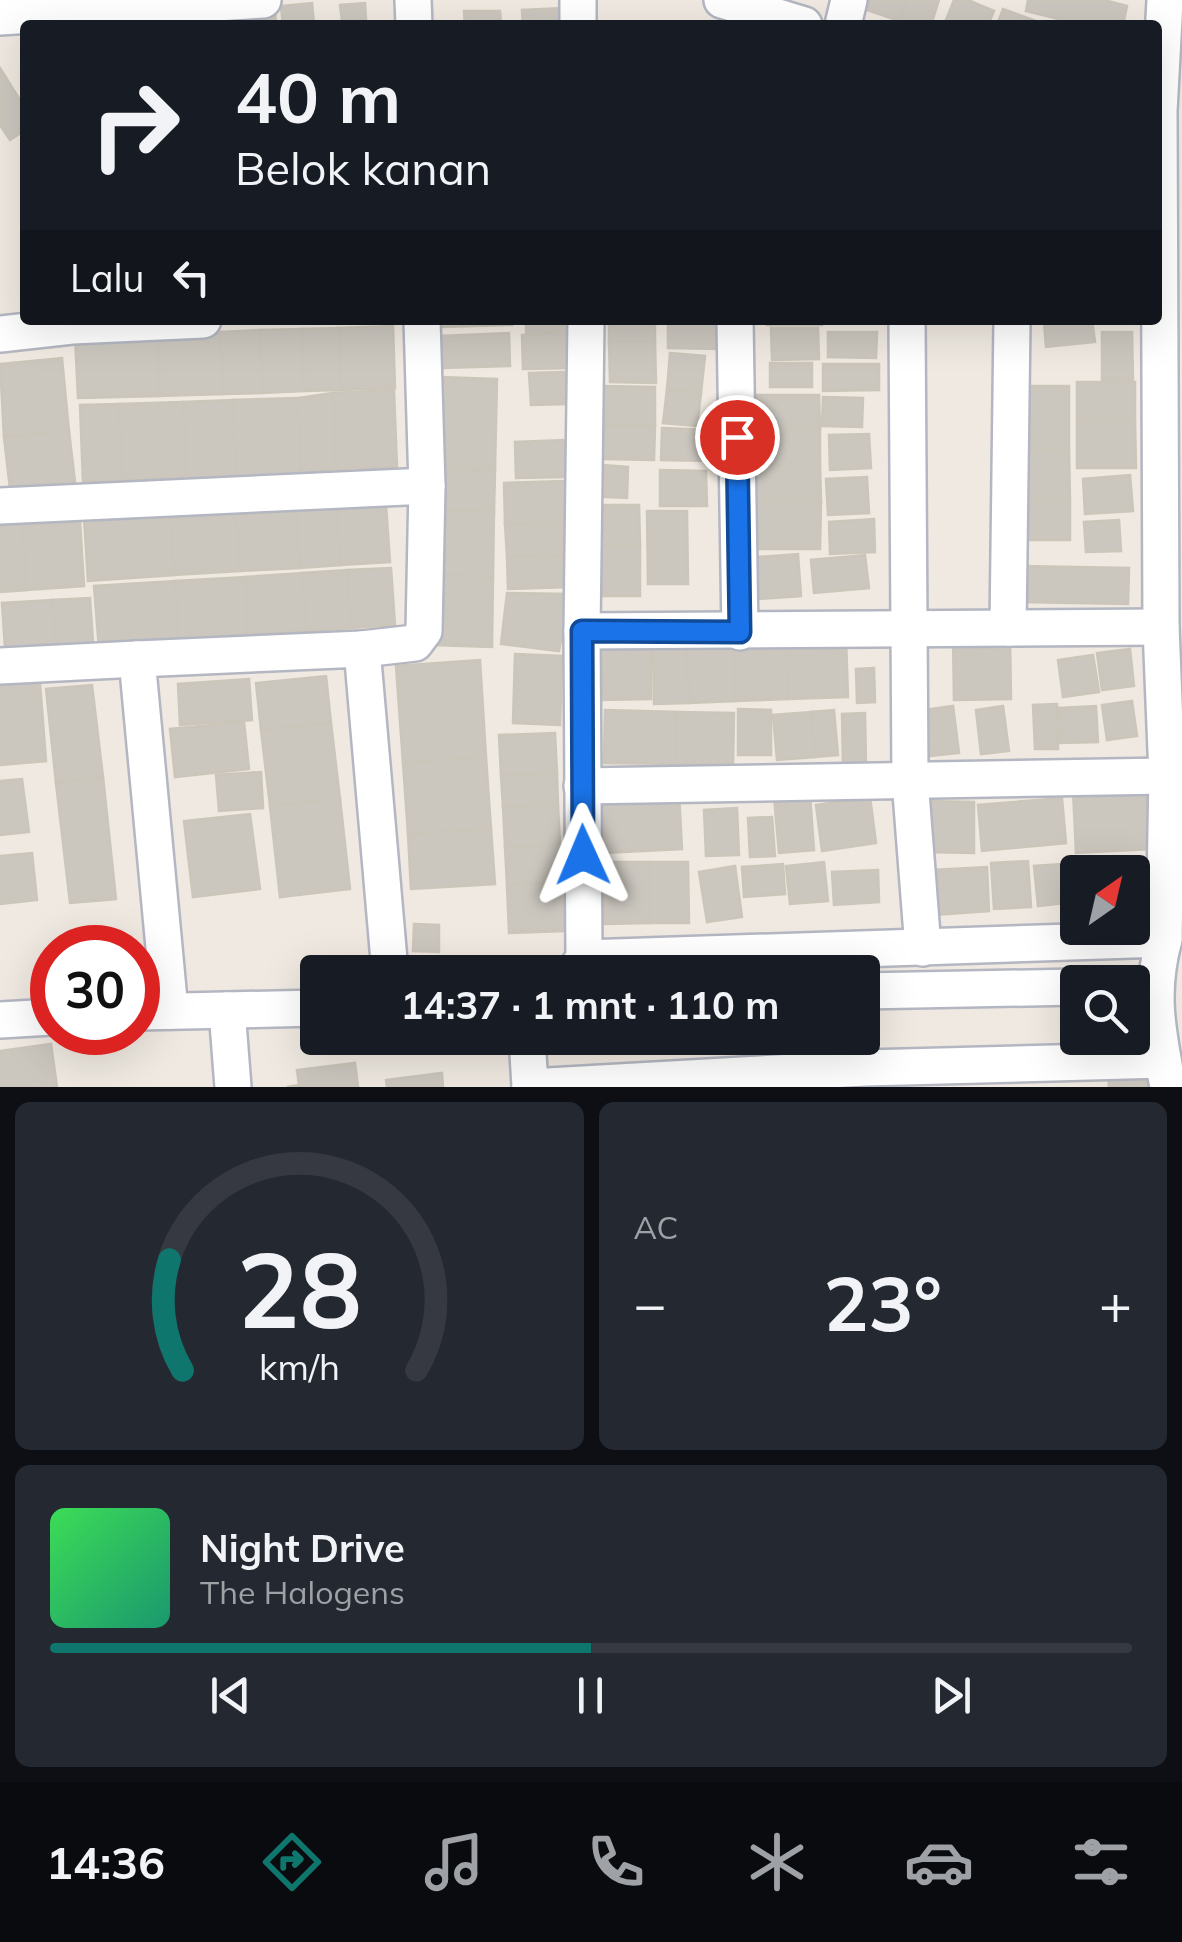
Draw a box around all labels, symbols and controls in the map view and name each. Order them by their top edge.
text: 40 m [235,53,401,141]
icon: right [70,60,200,190]
text: Belok kanan [235,140,491,196]
icon: left [164,250,219,305]
text: Lalu [70,254,144,302]
pin [695,395,780,480]
icon: arrive [710,410,765,465]
position arrow [531,803,635,907]
north arrow [1060,855,1150,945]
map controls [1060,855,1150,1055]
speed limit sign: 30 [30,925,160,1055]
button: search [1060,965,1150,1055]
text: 14:37 · 1 mnt · 110 m [400,981,780,1029]
text: AC [634,1207,679,1247]
text: 28 [237,1223,362,1354]
text: 23° [824,1256,942,1350]
text: − [634,1269,667,1338]
text: + [1099,1269,1132,1338]
text: km/h [259,1344,340,1389]
text: Night Drive [200,1524,405,1572]
text: The Halogens [200,1572,405,1612]
icon: previous [203,1668,258,1723]
icon: pause [563,1668,618,1723]
icon: next [924,1668,979,1723]
icon: directions [257,1827,327,1897]
icon: music [419,1827,489,1897]
icon: phone [581,1827,651,1897]
icon: climate [742,1827,812,1897]
icon: car [904,1827,974,1897]
icon: filters [1066,1827,1136,1897]
text: 14:36 [46,1834,165,1890]

